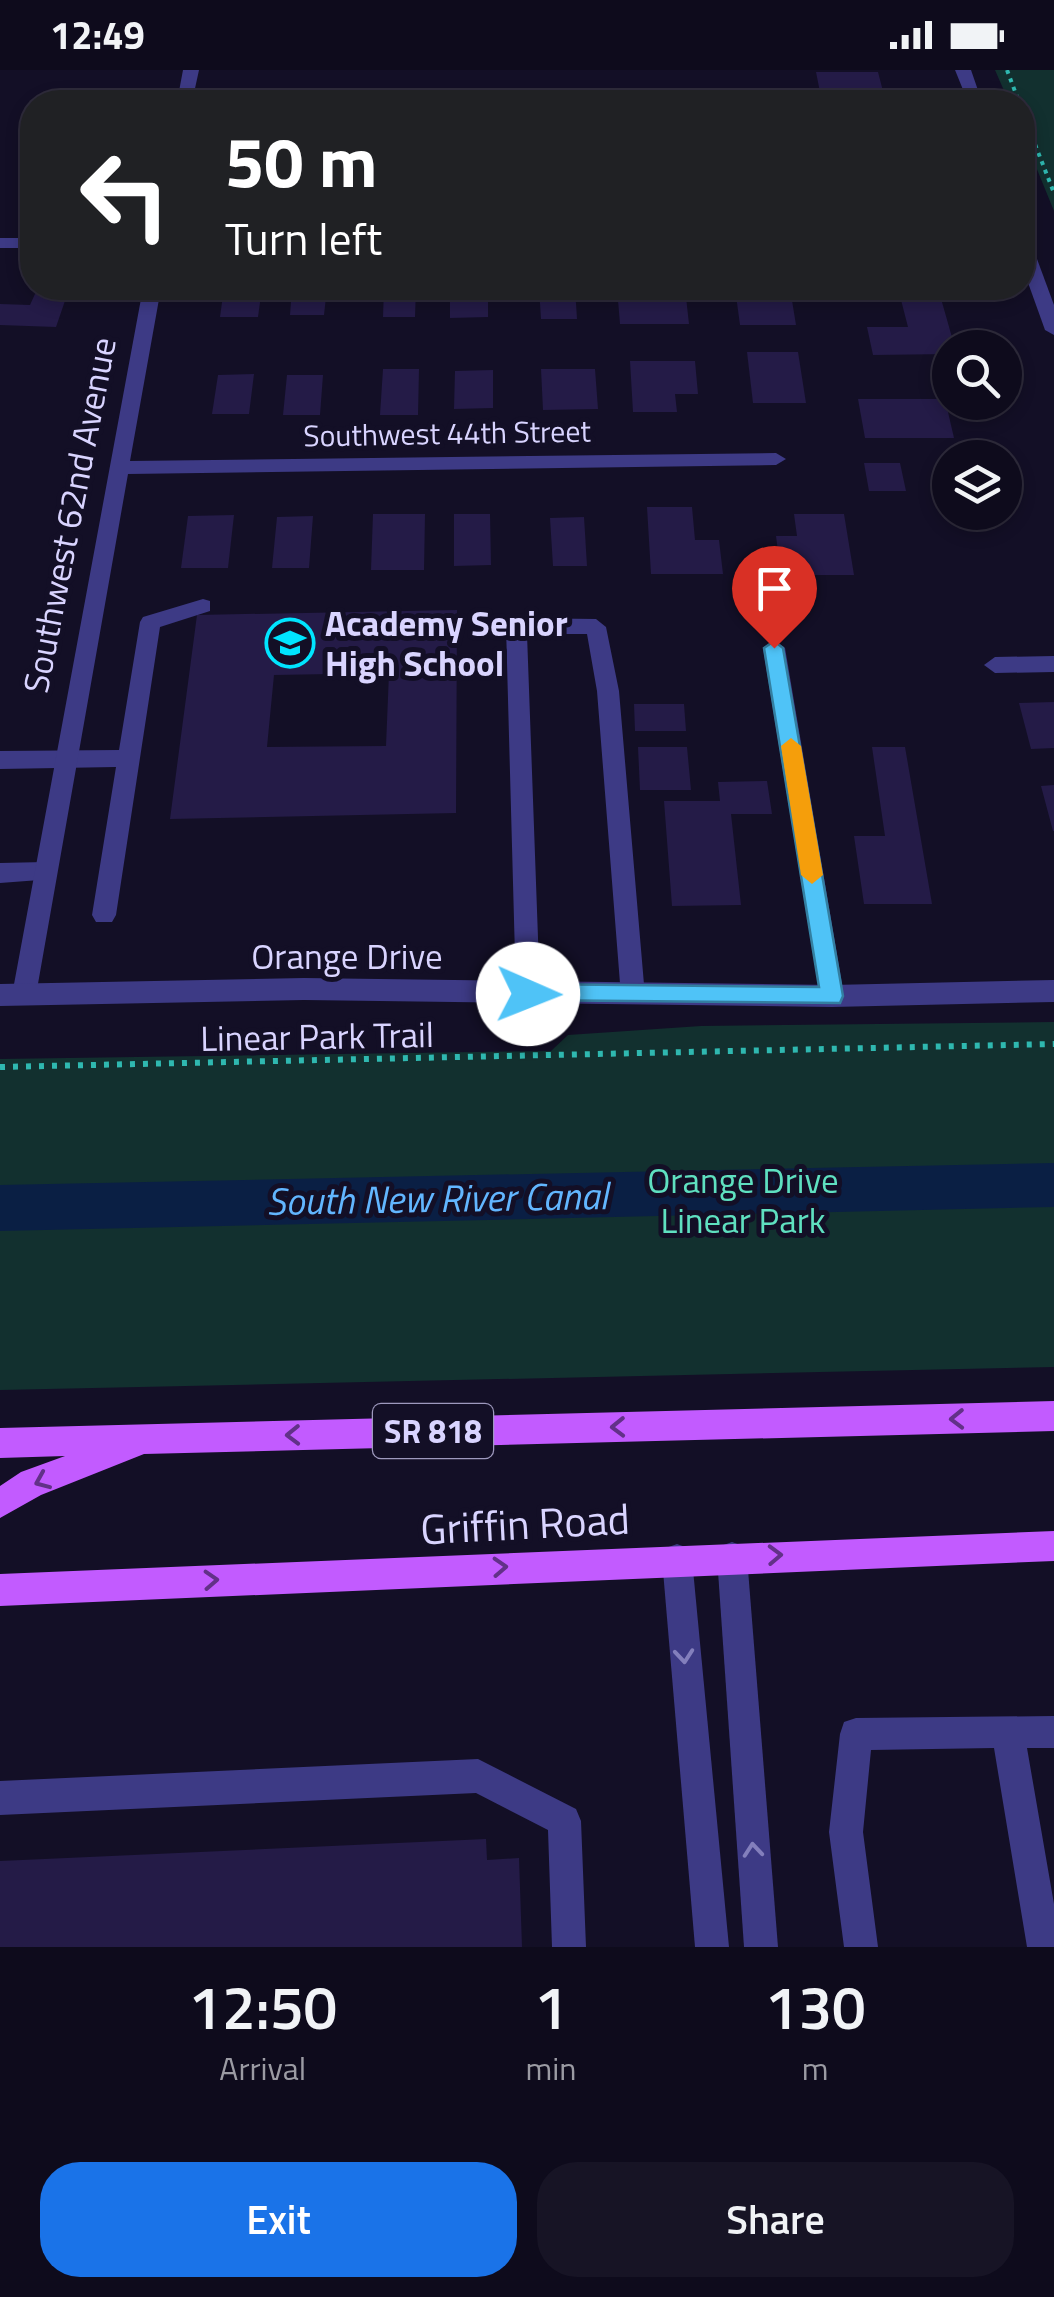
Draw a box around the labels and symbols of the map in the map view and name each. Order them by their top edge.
street label: Southwest 62nd Avenue [8,333,130,697]
street label: Southwest 44th Street [303,407,592,459]
pin [732,546,817,649]
place label: Academy Senior High School [325,596,568,690]
school or university icon: Academy Senior High School [264,617,316,669]
street label: Orange Drive [251,929,443,983]
position arrow [476,942,580,1046]
street label: Linear Park Trail [200,1007,434,1065]
park label: Orange Drive Linear Park [647,1153,839,1247]
water label: South New River Canal [266,1166,612,1230]
road number: SR 818 [373,1404,493,1458]
one-way arrow [948,1408,964,1429]
one-way arrow [609,1416,625,1437]
one-way arrow [284,1424,300,1446]
one-way arrow [34,1469,52,1489]
street label: Griffin Road [419,1486,631,1560]
one-way arrow [767,1545,783,1566]
one-way arrow [493,1557,509,1578]
one-way arrow [203,1570,219,1591]
one-way arrow [673,1648,695,1664]
one-way arrow [742,1841,764,1857]

